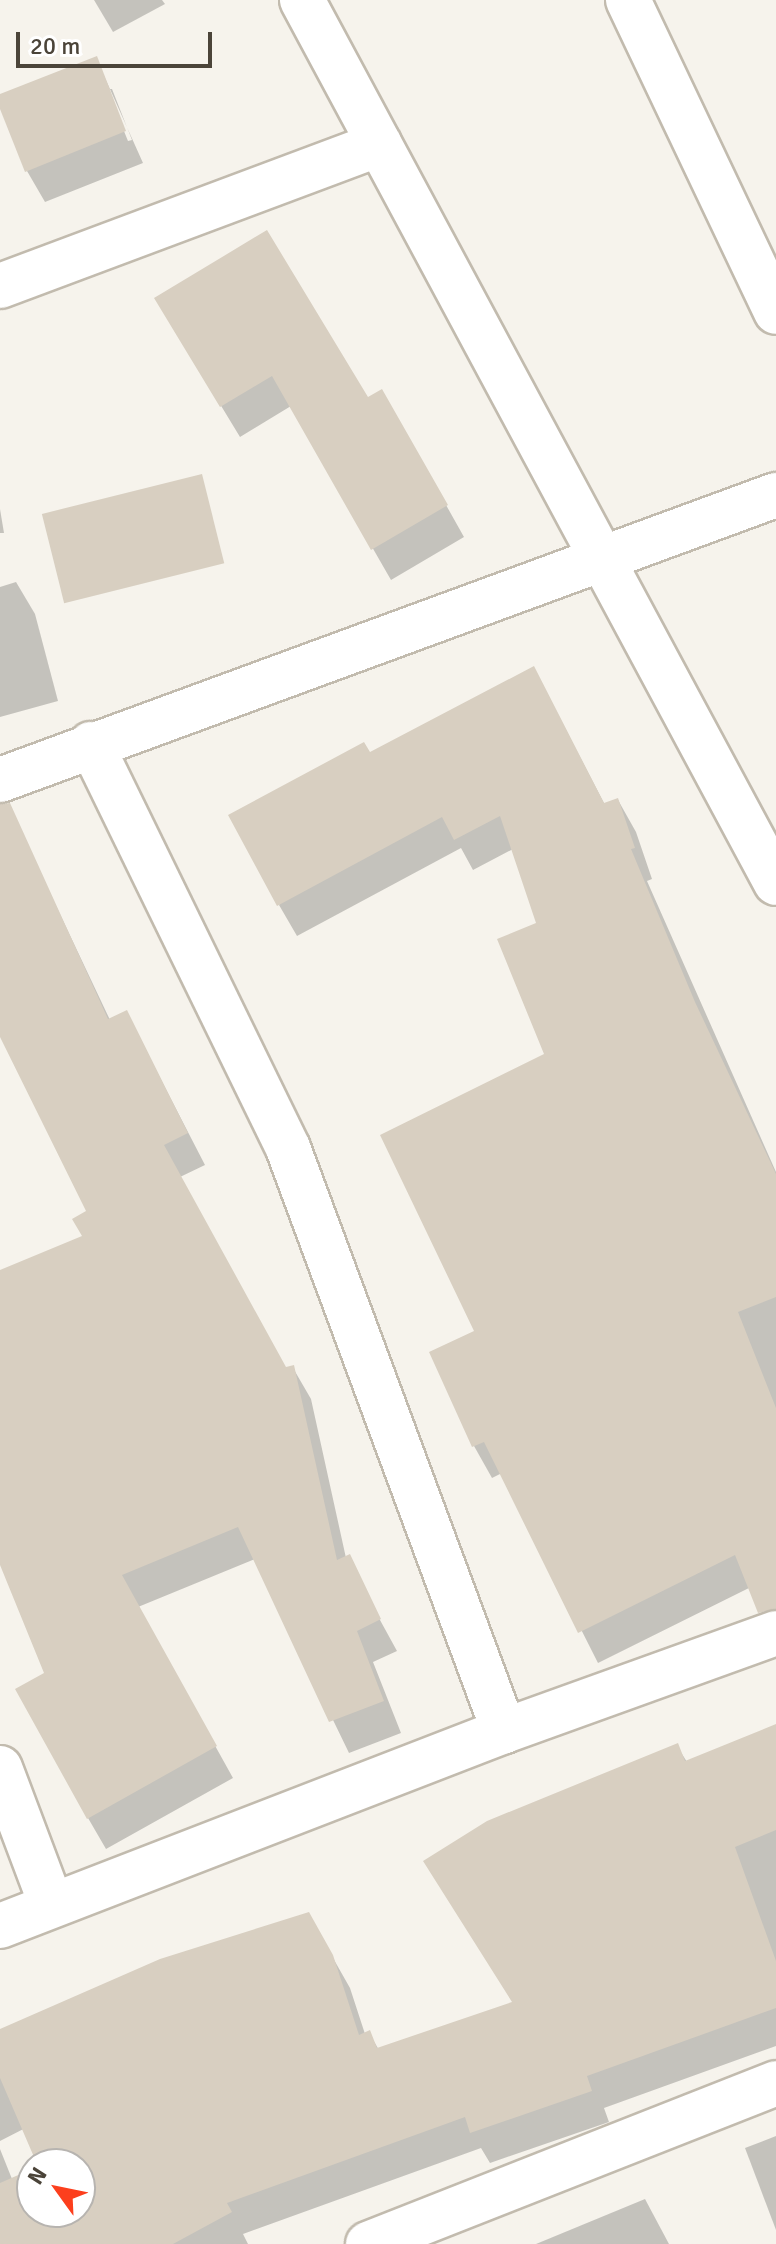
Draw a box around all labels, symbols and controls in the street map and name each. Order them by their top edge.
scale bar [20,16,216,66]
text: 20 m [30,31,80,61]
north arrow [16,2148,96,2228]
text: N [22,2162,53,2190]

